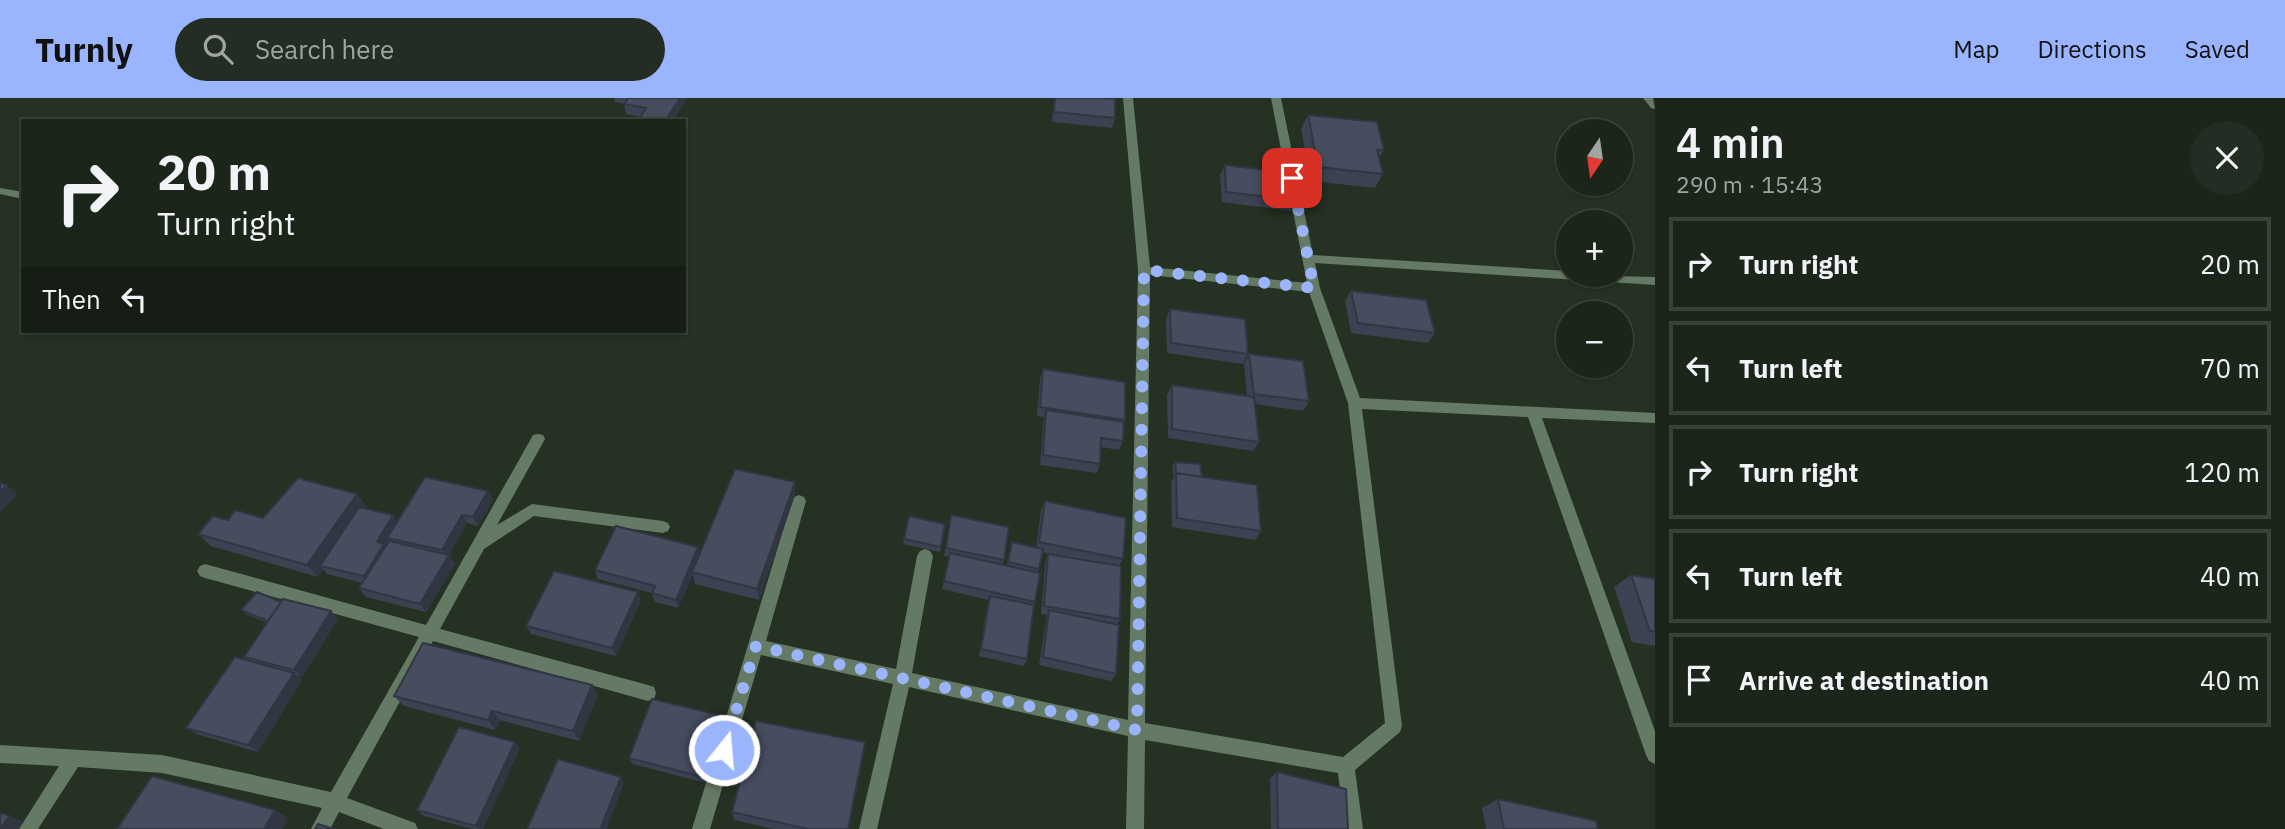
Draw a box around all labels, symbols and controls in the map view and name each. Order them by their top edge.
search box [175,18,665,81]
text: Turnly [35,28,133,71]
icon: search [199,30,237,68]
text: Search here [255,32,394,66]
text: Map [1953,33,1999,65]
text: Directions [2037,33,2147,65]
text: Saved [2185,33,2250,65]
text: 4 min [1676,115,1785,170]
north arrow [1556,119,1633,196]
map controls [1556,119,1633,378]
button: close [2190,121,2264,195]
text: 20 m [157,140,271,203]
icon: right [42,147,133,238]
pin [1262,148,1322,208]
icon: arrive [1273,159,1311,197]
text: 290 m · 15:43 [1676,169,1823,199]
text: Turn right [157,202,295,244]
button: + [1556,210,1633,287]
icon: right [1680,245,1718,283]
text: Turn right [1739,247,1858,281]
text: 20 m [2200,247,2260,281]
icon: left [115,280,153,318]
text: Then [42,282,101,316]
button: − [1556,301,1633,378]
icon: left [1680,349,1718,387]
text: Turn left [1739,351,1842,385]
text: 70 m [2200,351,2260,385]
icon: right [1680,453,1718,491]
text: Turn right [1739,455,1858,489]
text: 120 m [2184,455,2260,489]
icon: left [1680,557,1718,595]
text: Turn left [1739,559,1842,593]
text: 40 m [2200,559,2260,593]
icon: arrive [1680,661,1718,699]
text: Arrive at destination [1739,663,1989,697]
text: 40 m [2200,663,2260,697]
position arrow [687,713,761,787]

